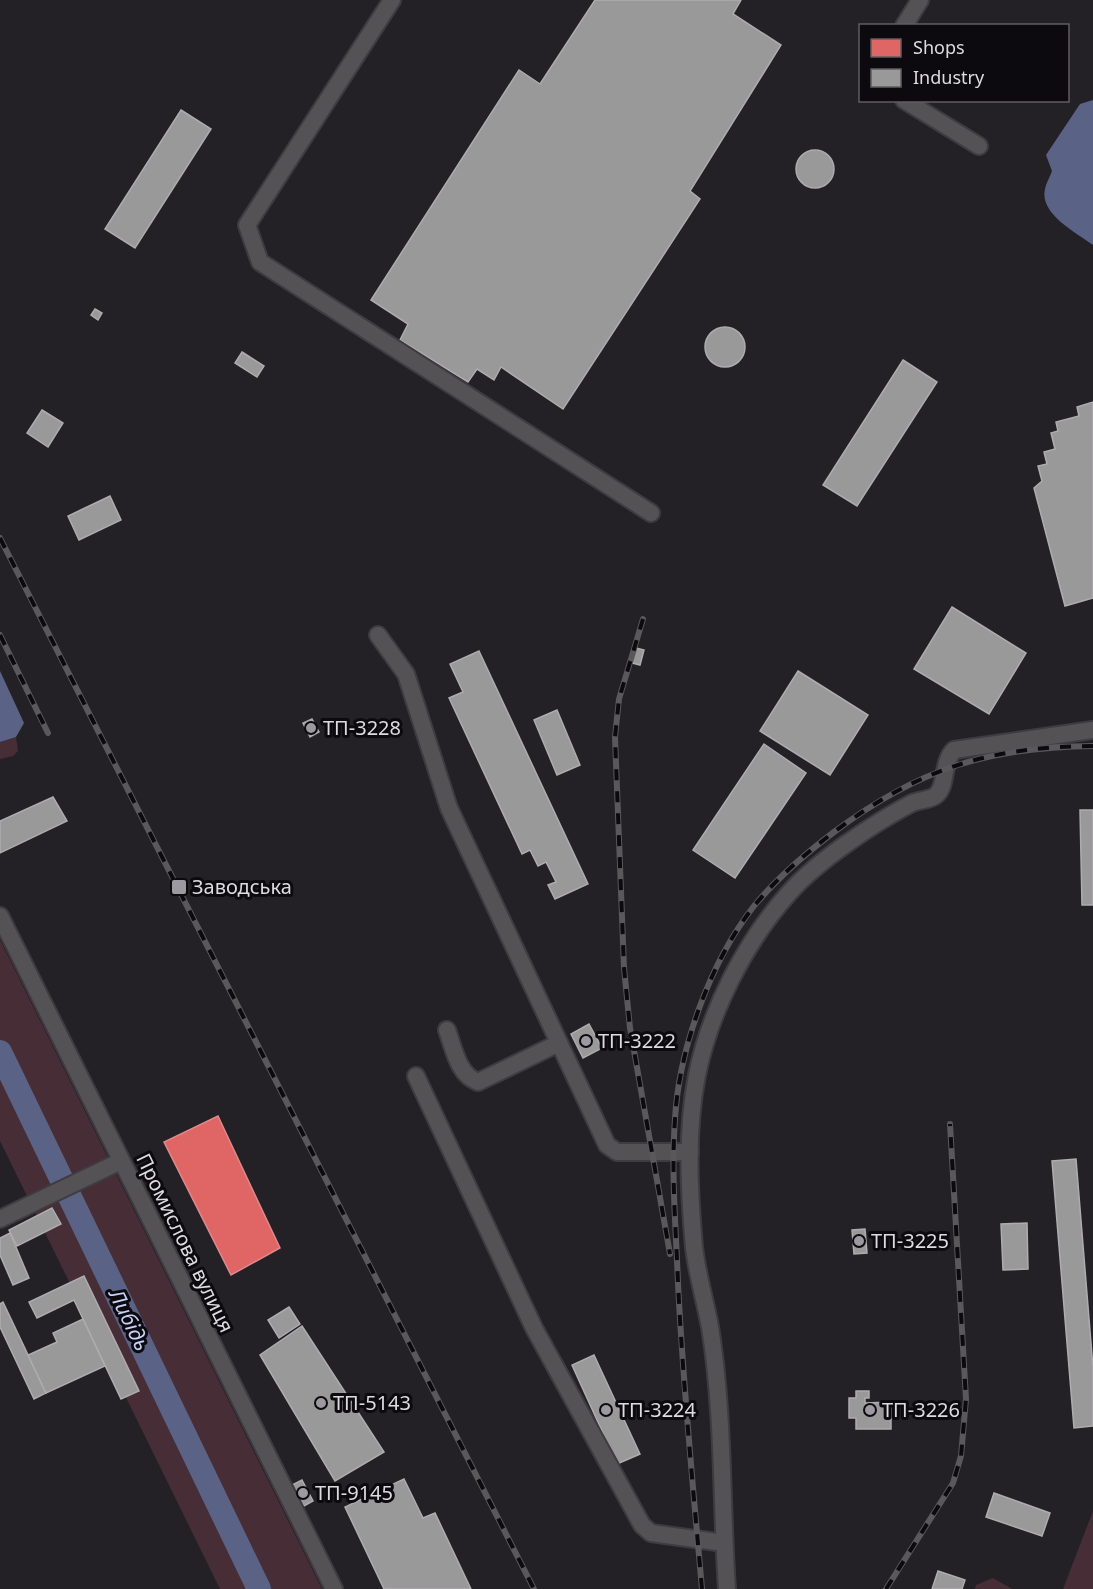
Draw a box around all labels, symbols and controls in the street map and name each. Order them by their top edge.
legend [859,24,1069,102]
text: Shops [913,35,965,59]
text: Industry [913,65,985,89]
place label: ТП-3228 [323,714,401,741]
marker: ТП-3228 [304,721,318,735]
place label: Заводська [192,873,292,900]
marker: Заводська [170,878,188,896]
place label: ТП-3222 [598,1027,676,1054]
marker: ТП-3222 [579,1034,593,1048]
street label: Промислова вулиця [130,1149,240,1337]
place label: ТП-3225 [871,1227,949,1254]
marker: ТП-3225 [852,1234,866,1248]
water label: Либідь [103,1283,157,1355]
place label: ТП-5143 [333,1389,411,1416]
marker: ТП-5143 [314,1396,328,1410]
place label: ТП-3224 [618,1396,697,1423]
place label: ТП-3226 [882,1396,960,1423]
marker: ТП-3224 [599,1403,613,1417]
marker: ТП-3226 [863,1403,877,1417]
place label: ТП-9145 [315,1479,393,1506]
marker: ТП-9145 [296,1486,310,1500]

